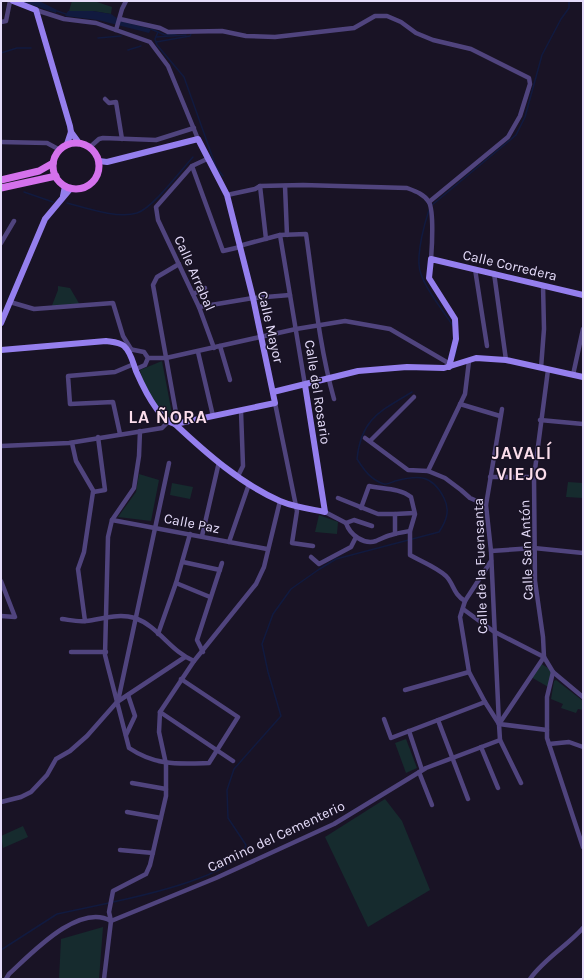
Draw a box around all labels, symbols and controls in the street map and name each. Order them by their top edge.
street label: Calle Arrabal [170,233,219,313]
street label: Calle Corredera [461,246,559,285]
street label: Calle Mayor [254,289,287,366]
street label: Calle del Rosario [301,339,334,446]
district label: LA ÑORA [128,406,208,428]
district label: JAVALÍ VIEJO [492,441,552,485]
street label: Calle de la Fuensanta [470,498,491,634]
street label: Calle San Antón [516,499,537,600]
street label: Calle Paz [162,510,221,537]
street label: Camino del Cementerio [205,797,348,876]

